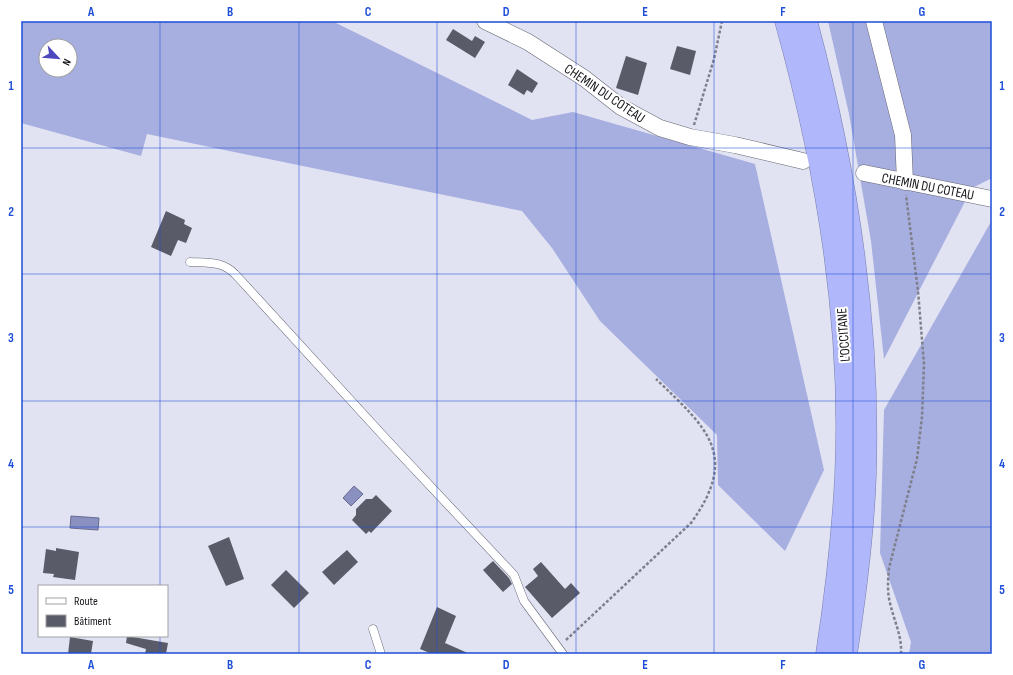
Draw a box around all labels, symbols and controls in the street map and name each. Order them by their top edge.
text: A [87,4,95,20]
text: B [227,4,233,20]
text: C [365,4,372,20]
text: D [503,4,510,20]
text: E [642,4,648,20]
text: F [780,4,786,20]
text: G [919,4,926,20]
north arrow [38,38,78,78]
text: N [59,57,74,68]
street label: CHEMIN DU COTEAU [561,60,648,127]
text: 1 [8,78,14,94]
text: 1 [999,78,1005,94]
street label: CHEMIN DU COTEAU [880,169,976,204]
text: 2 [8,204,14,220]
text: 2 [999,204,1005,220]
street label: L'OCCITANE [833,307,854,362]
text: 3 [8,330,14,346]
text: 3 [999,330,1005,346]
text: 4 [8,456,14,472]
text: 4 [999,456,1005,472]
text: 5 [8,582,14,598]
text: 5 [999,582,1005,598]
legend [38,585,168,637]
text: Route [74,594,98,609]
text: Bâtiment [74,614,112,629]
text: A [87,657,95,673]
text: B [227,657,233,673]
text: C [365,657,372,673]
text: D [503,657,510,673]
text: E [642,657,648,673]
text: F [780,657,786,673]
text: G [919,657,926,673]

